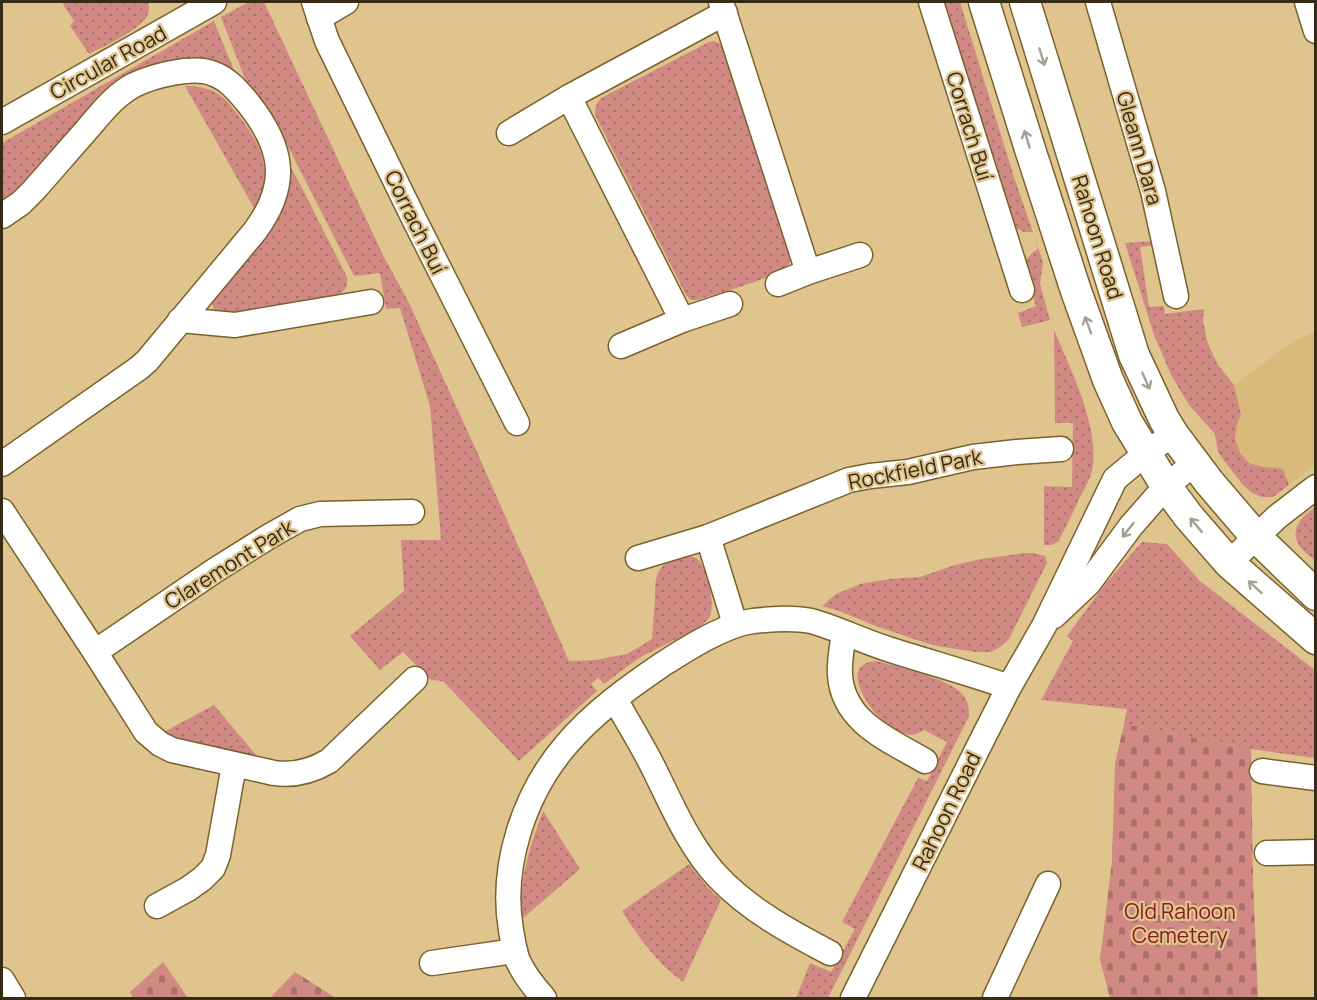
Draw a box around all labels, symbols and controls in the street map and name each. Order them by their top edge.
street label: Circular Road [45,18,171,106]
one-way arrow [1037,47,1048,66]
street label: Corrach Buí [940,68,1000,184]
street label: Gleann Dara [1110,88,1170,208]
one-way arrow [1021,130,1032,149]
street label: Corrach Buí [379,165,453,279]
street label: Rahoon Road [1066,171,1130,303]
one-way arrow [1081,316,1092,334]
one-way arrow [1141,372,1152,390]
street label: Rockfield Park [846,442,985,496]
street label: Claremont Park [159,513,300,615]
one-way arrow [1189,518,1203,533]
one-way arrow [1122,522,1134,538]
one-way arrow [1248,580,1263,594]
street label: Rahoon Road [905,747,987,875]
park label: Old Rahoon Cemetery [1124,897,1236,949]

